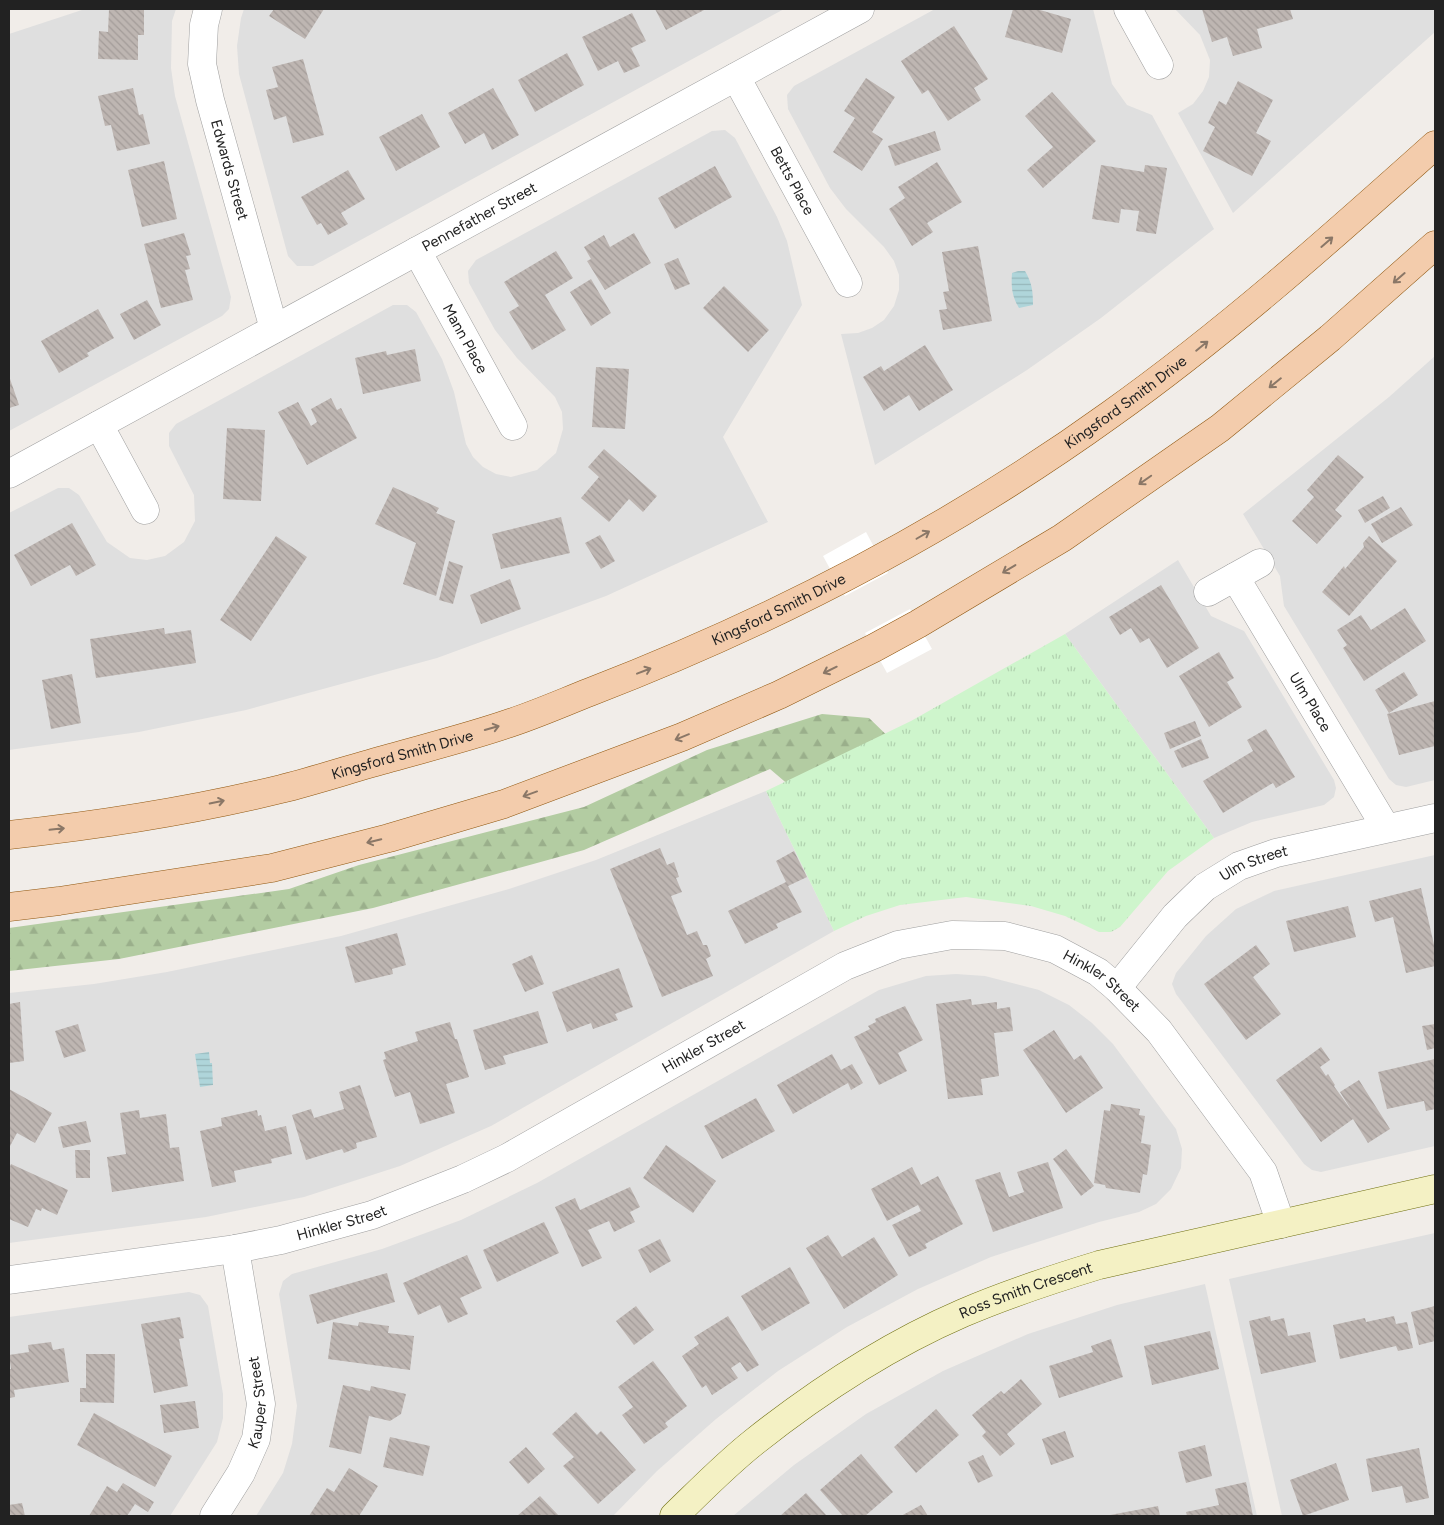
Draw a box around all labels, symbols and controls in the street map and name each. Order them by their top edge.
street label: Edwards Street [207,118,252,223]
street label: Betts Place [766,143,818,218]
street label: Pennefather Street [419,178,540,256]
one-way arrow [1320,236,1333,248]
one-way arrow [1392,272,1405,283]
street label: Mann Place [439,301,491,377]
one-way arrow [1195,341,1208,352]
street label: Kingsford Smith Drive [1061,352,1190,453]
one-way arrow [1269,377,1282,388]
one-way arrow [1138,475,1152,485]
one-way arrow [915,530,930,540]
one-way arrow [1003,565,1017,575]
street label: Kingsford Smith Drive [709,570,849,649]
one-way arrow [636,666,652,675]
one-way arrow [823,666,838,675]
street label: Ulm Place [1285,669,1335,735]
one-way arrow [484,723,500,733]
street label: Kingsford Smith Drive [329,726,475,784]
one-way arrow [675,733,690,742]
one-way arrow [523,790,538,799]
one-way arrow [209,797,225,807]
one-way arrow [49,824,65,834]
one-way arrow [367,837,383,846]
street label: Ulm Street [1216,842,1290,885]
street label: Hinkler Street [1060,946,1144,1016]
street label: Hinkler Street [659,1015,749,1077]
street label: Hinkler Street [295,1201,390,1244]
street label: Ross Smith Crescent [956,1258,1095,1323]
street label: Kauper Street [244,1355,270,1451]

